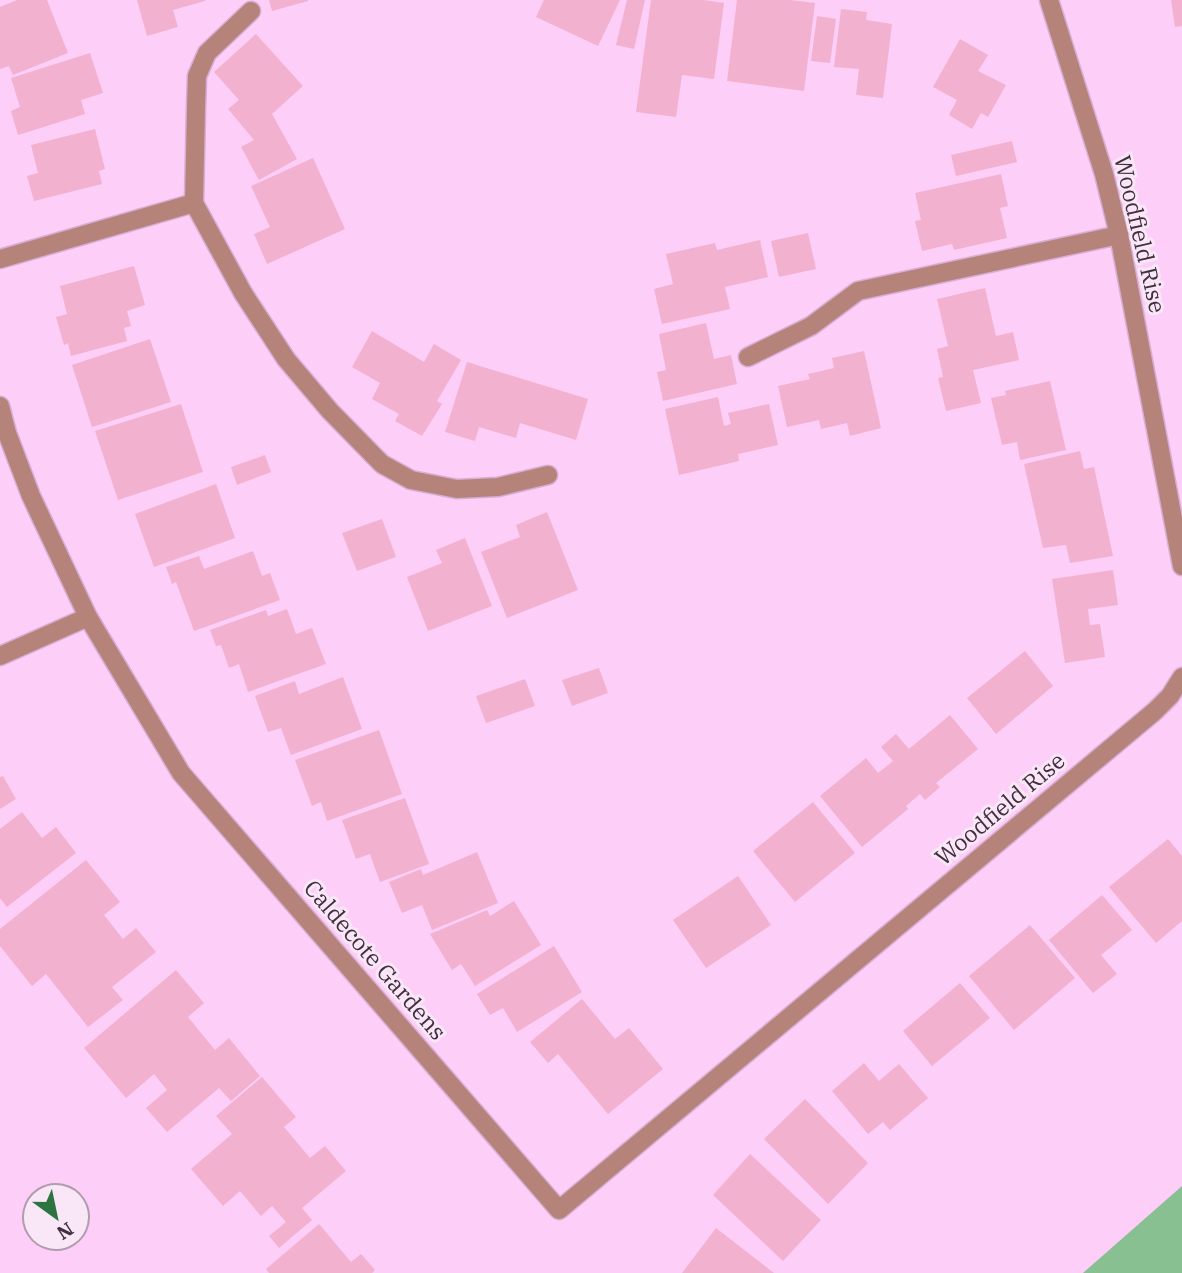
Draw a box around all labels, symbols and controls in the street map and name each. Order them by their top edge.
street label: Woodfield Rise [1108,152,1174,316]
street label: Woodfield Rise [928,745,1071,871]
street label: Caldecote Gardens [298,873,454,1046]
north arrow [21,1182,91,1252]
text: N [52,1217,78,1245]

